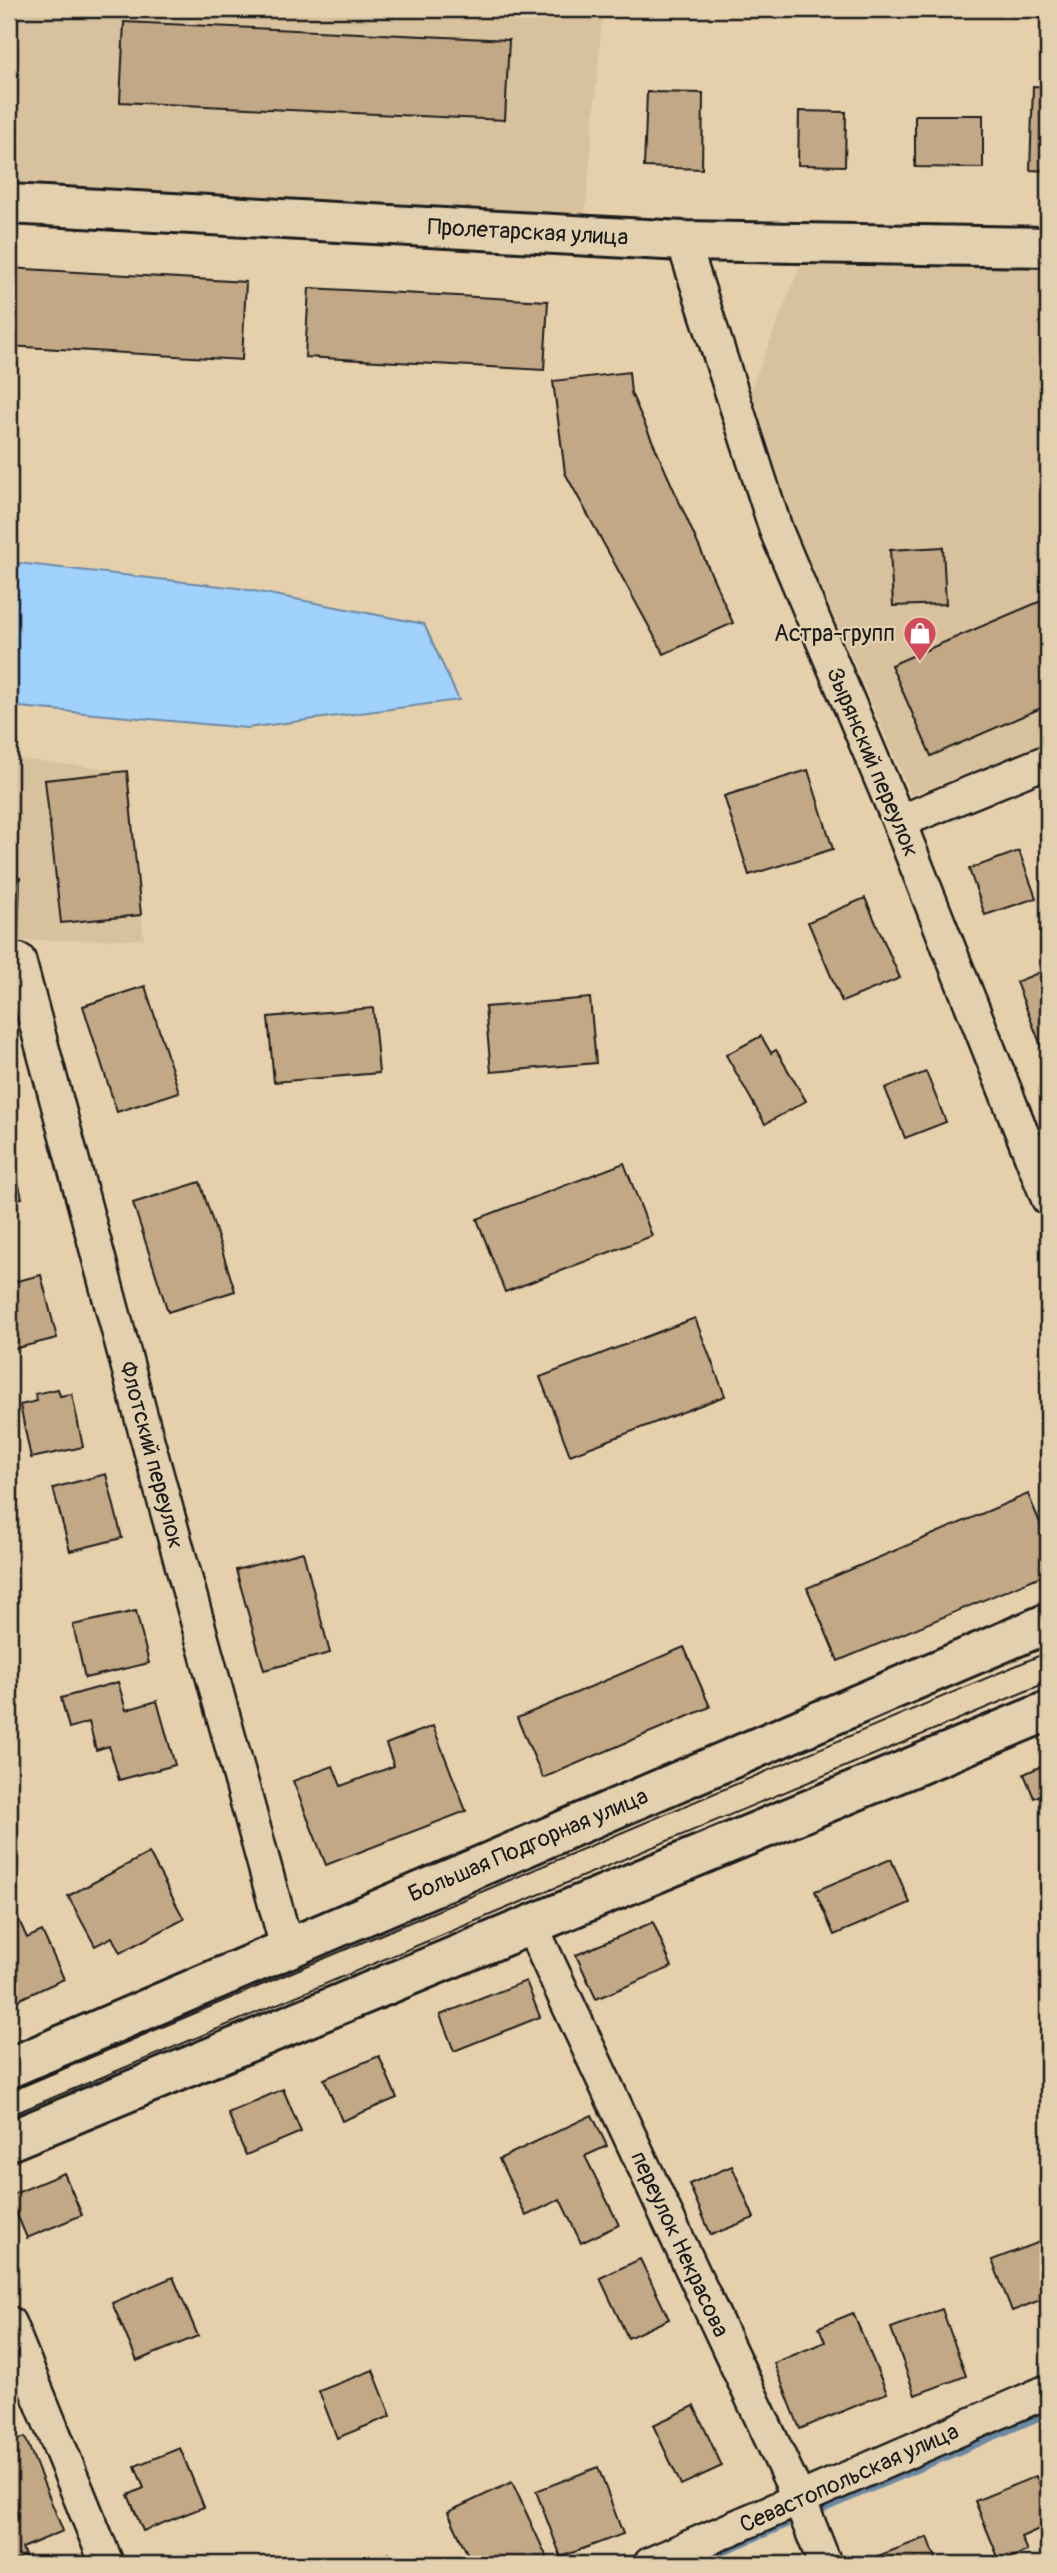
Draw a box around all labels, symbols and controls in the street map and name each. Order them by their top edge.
street label: Пролетарская улица [427,212,629,252]
shop icon: Астра-групп [901,614,939,663]
place label: Астра-групп [774,619,895,648]
street label: Зырянский переулок [820,663,926,861]
street label: Флотский переулок [113,1358,191,1552]
street label: Большая Подгорная улица [404,1781,652,1909]
street label: переулок Некрасова [624,2146,736,2342]
street label: Севастопольская улица [735,2417,963,2539]

